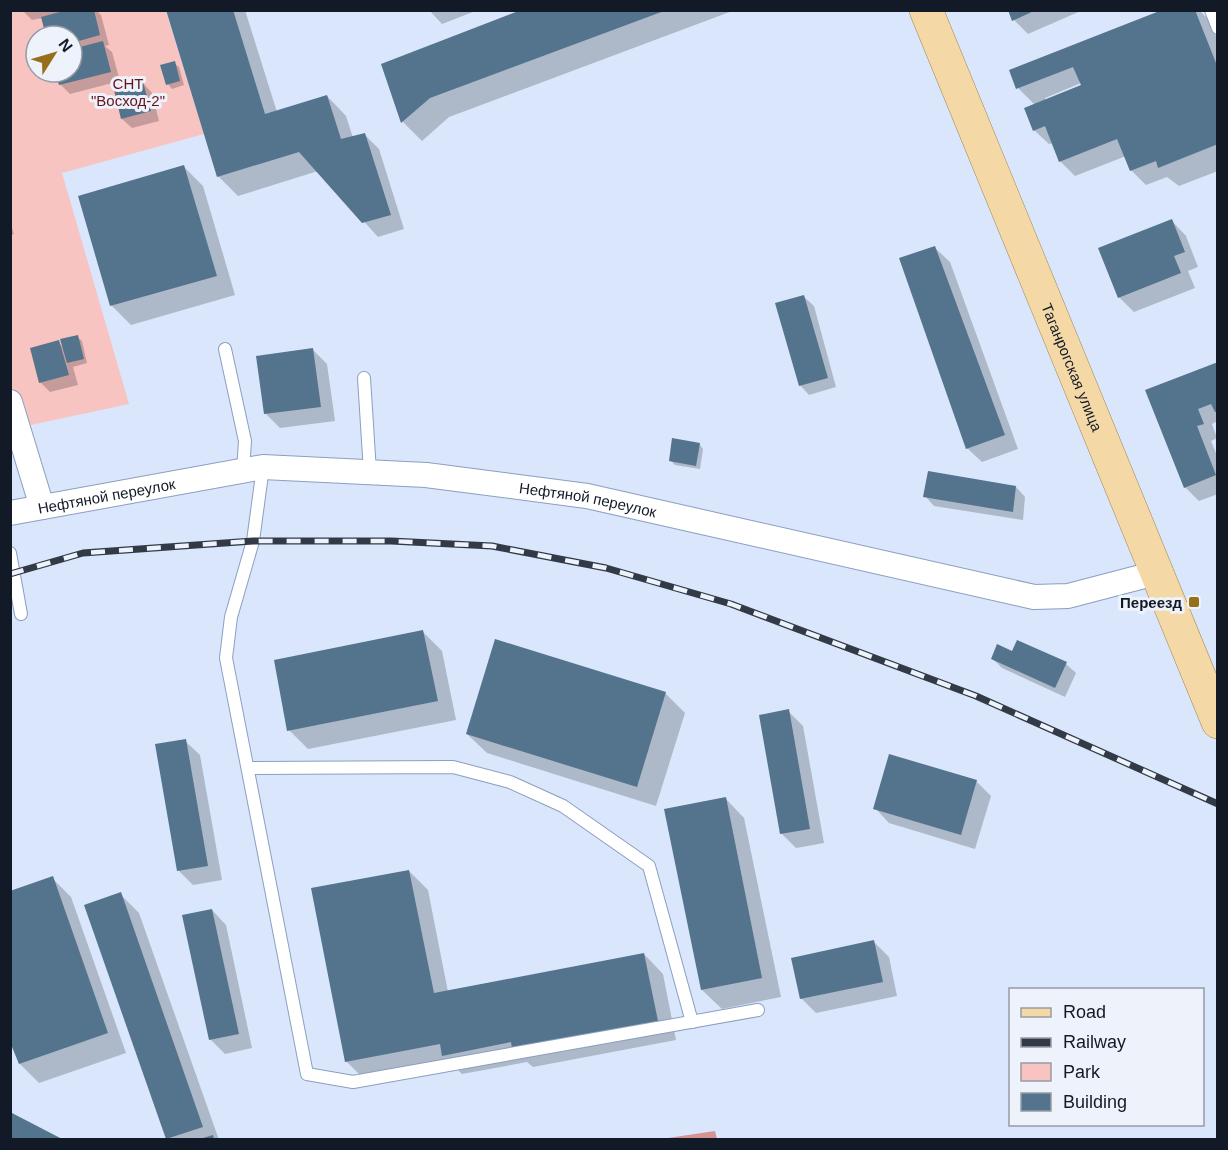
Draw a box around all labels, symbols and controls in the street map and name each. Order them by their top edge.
north arrow [24,24,84,84]
text: N [55,36,76,55]
park label: СНТ "Восход-2" [91,75,165,109]
street label: Таганрогская улица [1039,301,1107,434]
street label: Нефтяной переулок [36,475,177,516]
street label: Нефтяной переулок [518,479,659,520]
place label: Переезд [1120,594,1182,611]
marker: Переезд [1187,595,1201,609]
legend [1009,988,1204,1126]
text: Road [1063,1002,1106,1022]
text: Railway [1063,1032,1126,1052]
text: Park [1063,1062,1101,1082]
text: Building [1063,1092,1127,1112]

